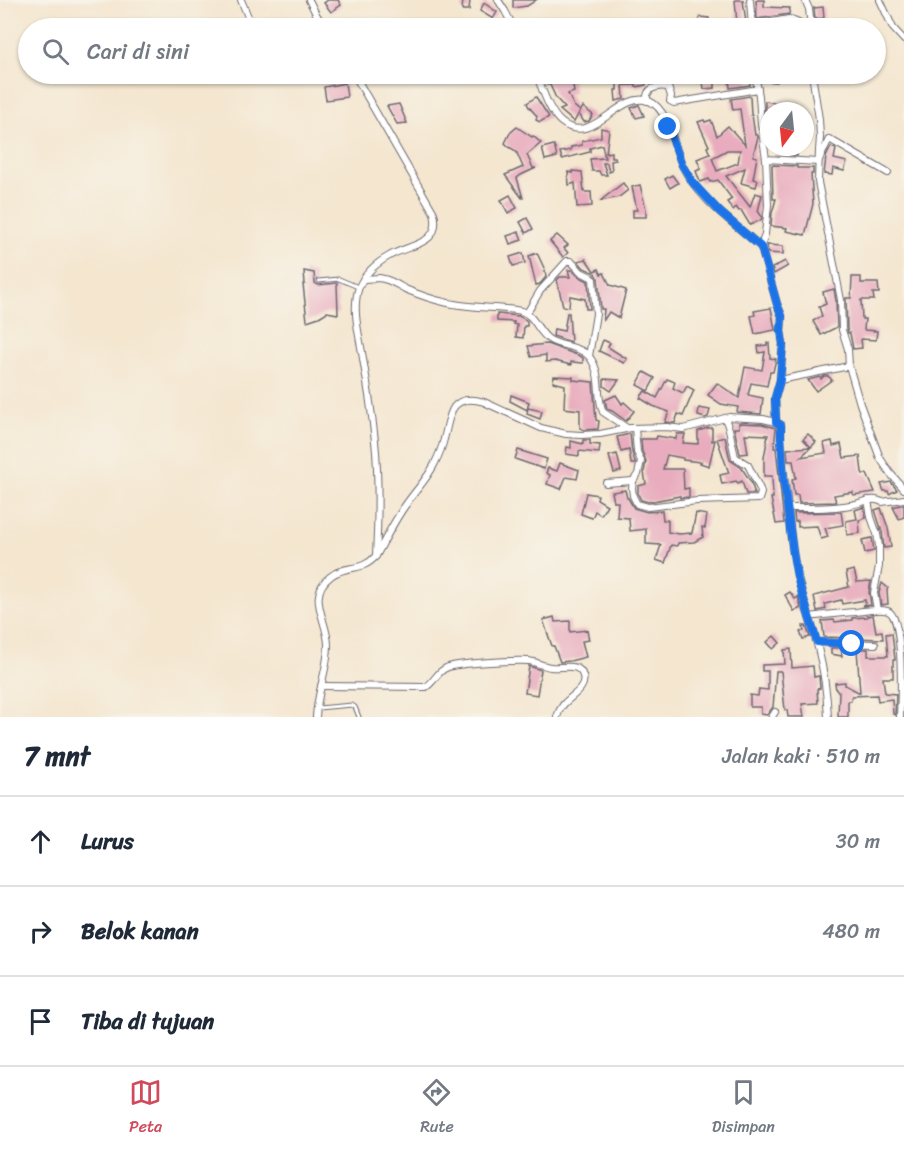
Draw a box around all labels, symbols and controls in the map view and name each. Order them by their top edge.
search box [18,18,886,84]
text: Cari di sini [87,32,189,71]
icon: search [39,35,72,68]
north arrow [760,102,814,156]
route end [654,113,680,139]
route start [838,630,864,656]
text: 7 mnt [24,733,90,779]
text: Jalan kaki · 510 m [722,739,880,774]
text: Lurus [81,822,134,861]
text: 30 m [836,824,880,859]
icon: ahead [24,825,57,858]
text: Belok kanan [81,912,199,951]
text: 480 m [822,914,880,949]
icon: right [24,915,57,948]
text: Tiba di tujuan [81,1002,214,1041]
icon: arrive [24,1005,57,1038]
tab: Peta [129,1076,162,1141]
tab: Rute [420,1076,454,1141]
tab: Disimpan [712,1076,775,1141]

